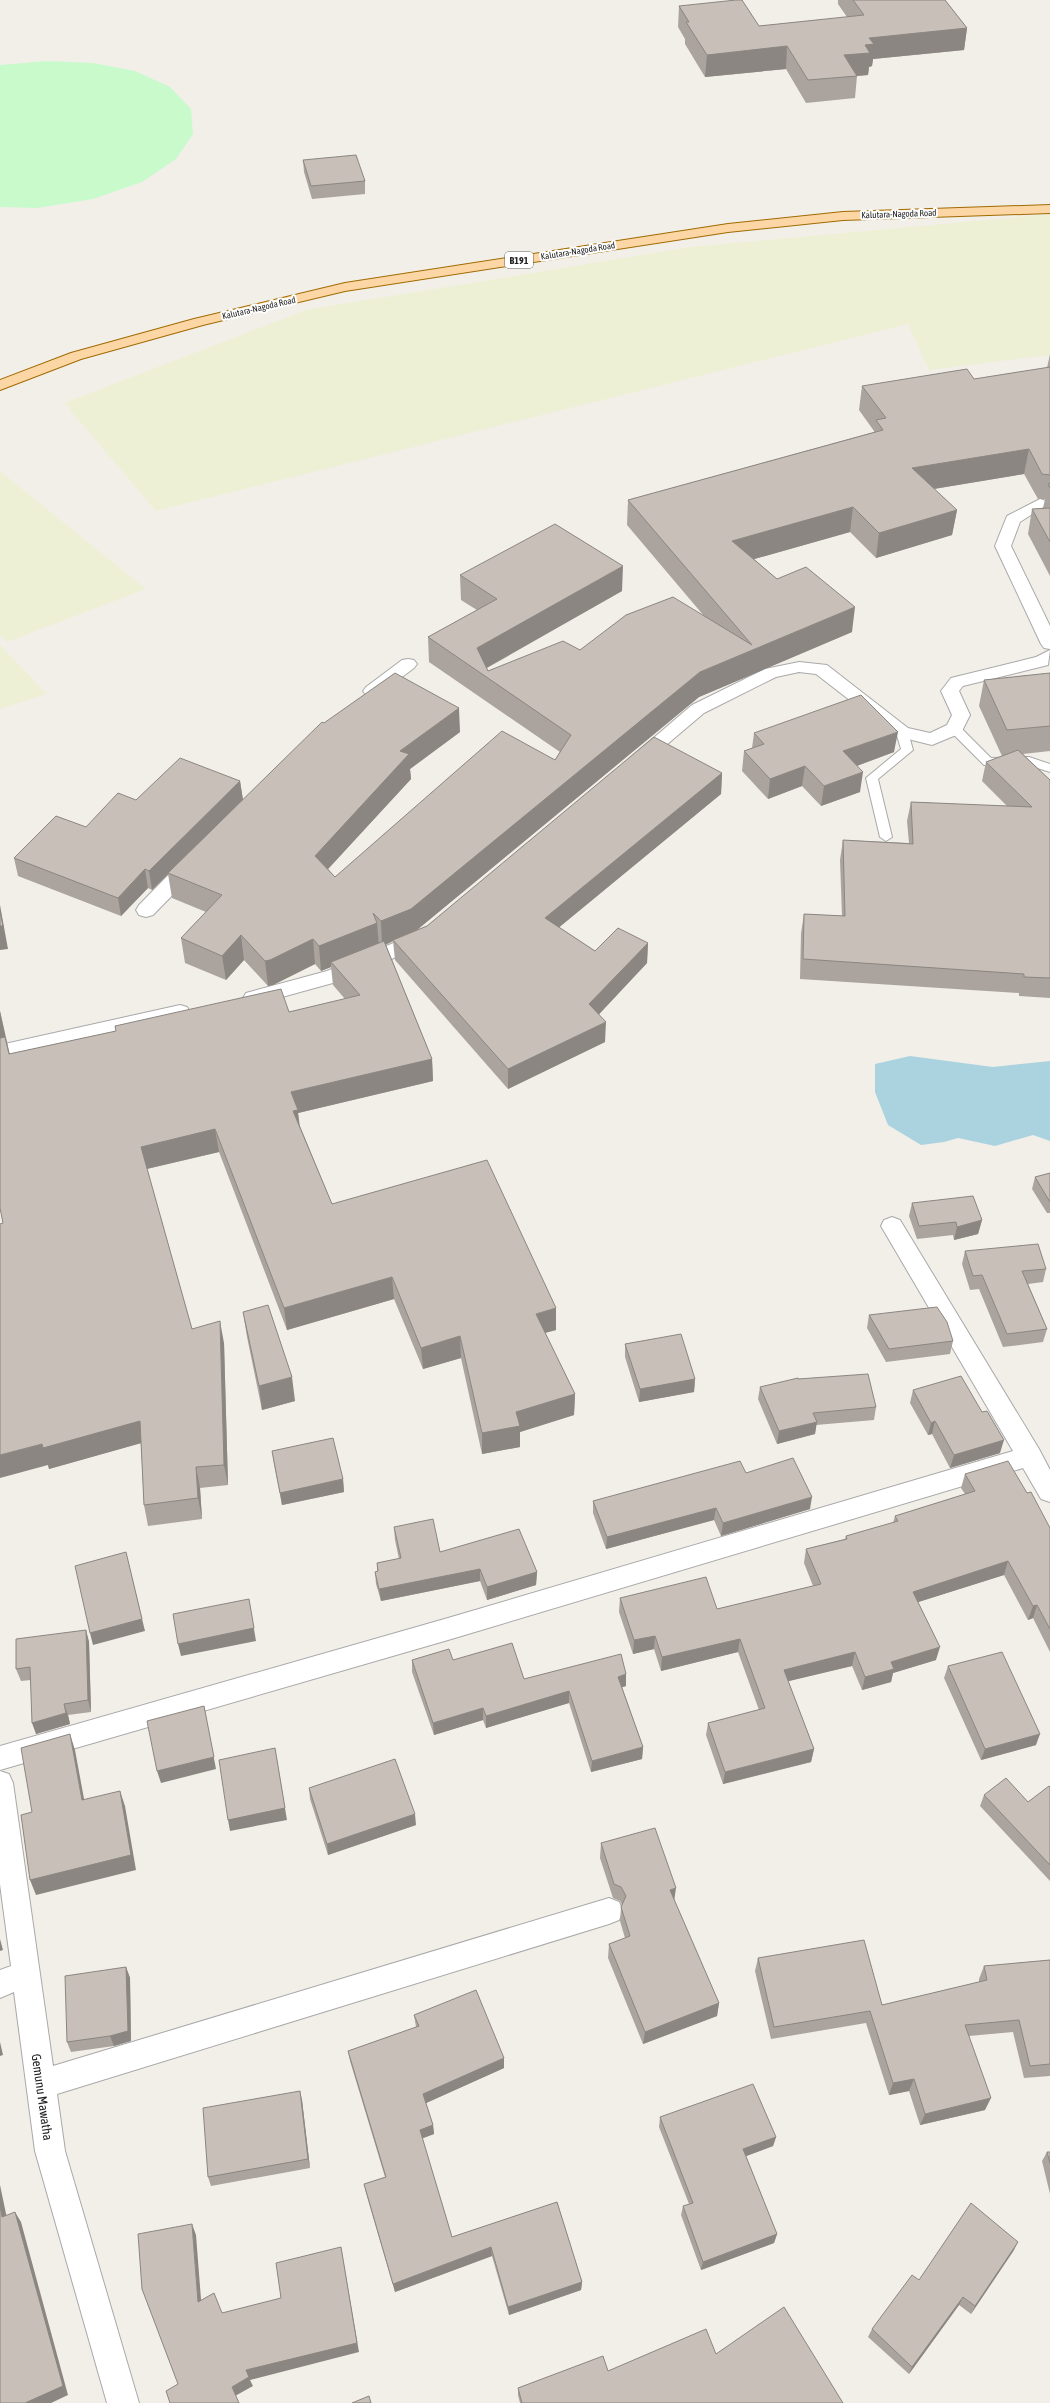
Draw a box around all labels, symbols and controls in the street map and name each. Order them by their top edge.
street label: Kalutara-Nagoda Road [861,208,937,220]
street label: Kalutara-Nagoda Road [540,240,616,262]
road number: B191 [505,252,533,268]
street label: Kalutara-Nagoda Road [221,295,297,321]
street label: Gemunu Mawatha [28,2053,56,2141]

